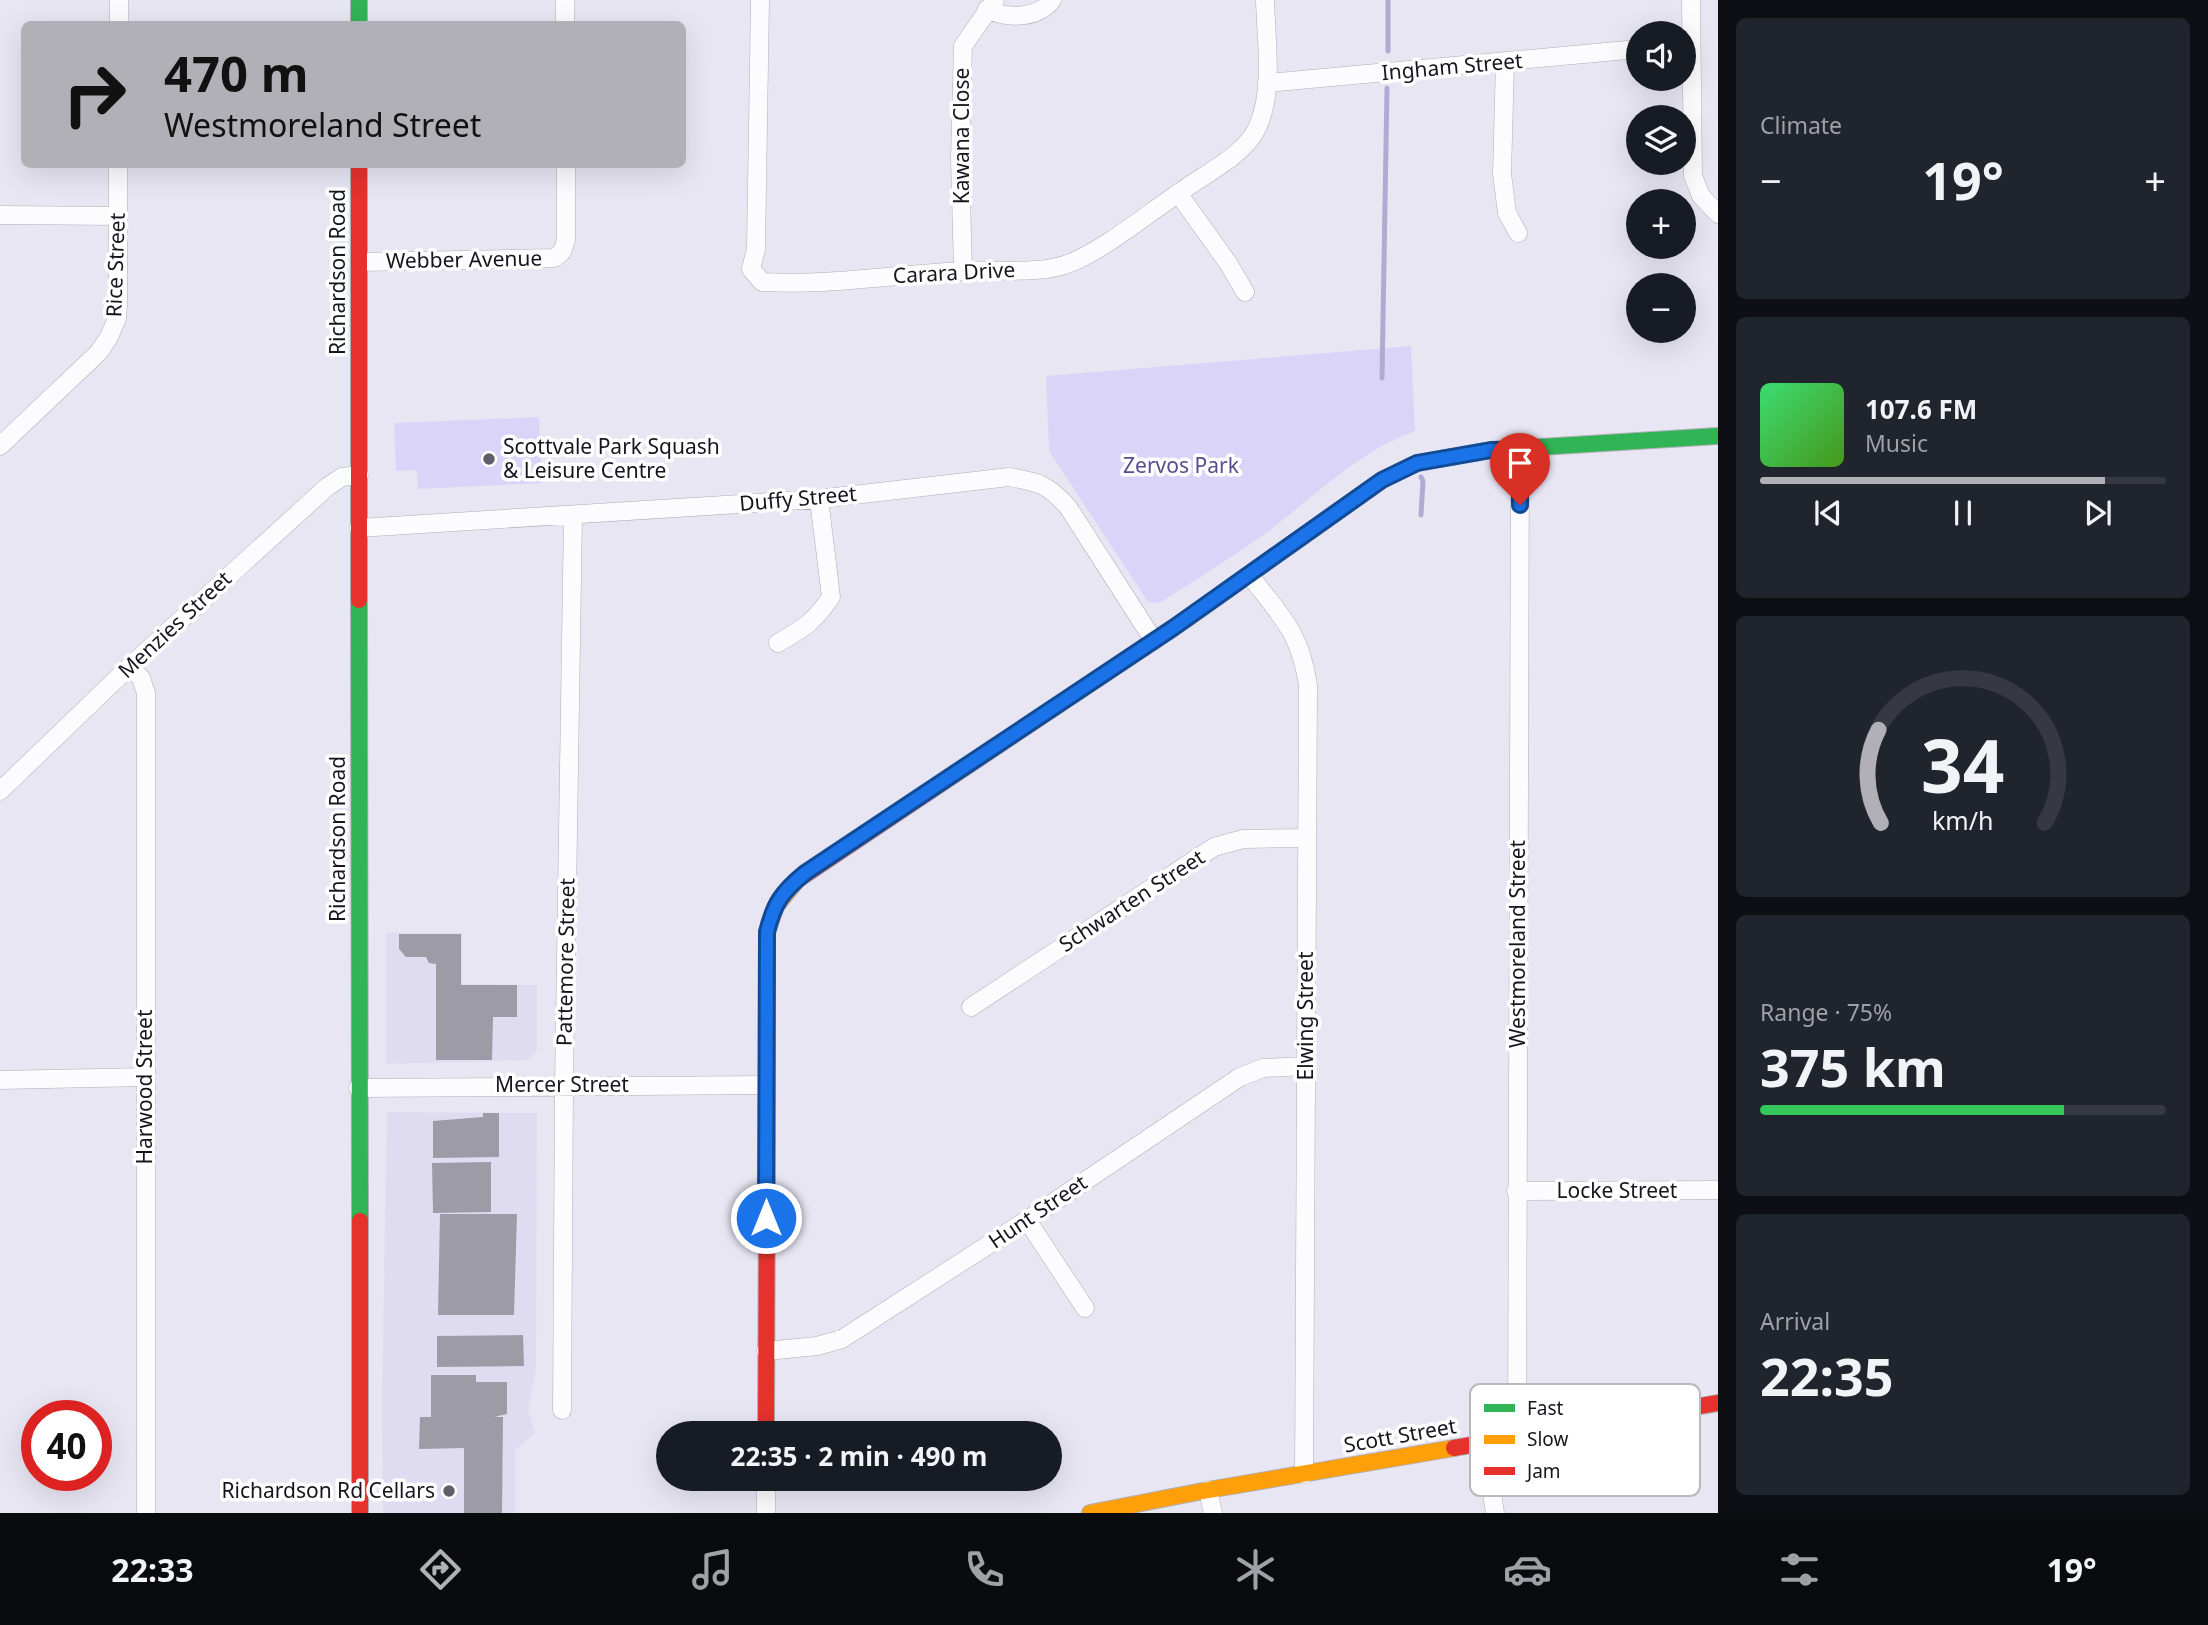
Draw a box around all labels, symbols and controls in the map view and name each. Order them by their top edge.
map controls [1626,21,1696,343]
button: sound [1626,21,1696,91]
text: 470 m [164,40,309,106]
street label: Ingham Street [1380,46,1524,86]
icon: right [49,49,140,140]
street label: Kawana Close [947,68,975,204]
text: Westmoreland Street [164,103,481,146]
button: layers [1626,105,1696,175]
text: Climate [1760,109,1842,141]
text: 19° [1922,144,2004,215]
text: − [1760,154,1782,206]
text: + [2144,154,2166,206]
street label: Richardson Road [323,189,351,355]
button: + [1626,189,1696,259]
street label: Rice Street [99,212,131,318]
street label: Webber Avenue [386,244,542,274]
street label: Carara Drive [892,255,1016,289]
button: − [1626,273,1696,343]
text: 107.6 FM [1865,391,1977,427]
text: Music [1865,427,1928,459]
place label: Scottvale Park Squash & Leisure Centre [503,432,720,484]
pin [1490,433,1550,505]
icon: arrive [1501,444,1539,482]
marker: Scottvale Park Squash & Leisure Centre [481,451,497,467]
park label: Zervos Park [1123,451,1240,479]
street label: Duffy Street [738,479,858,517]
icon: previous [1809,494,1847,532]
icon: pause [1944,494,1982,532]
icon: next [2079,494,2117,532]
street label: Menzies Street [112,564,237,684]
text: 34 [1921,715,2005,814]
street label: Richardson Road [323,756,351,922]
text: km/h [1932,802,1994,836]
street label: Westmoreland Street [1503,839,1531,1048]
street label: Schwarten Street [1053,842,1210,958]
street label: Pattemore Street [550,877,580,1046]
street label: Elwing Street [1291,951,1319,1081]
text: Range · 75% [1760,996,1892,1028]
street label: Harwood Street [130,1009,158,1164]
text: 375 km [1760,1031,1946,1102]
street label: Mercer Street [495,1070,629,1098]
street label: Hunt Street [983,1168,1093,1254]
street label: Locke Street [1557,1176,1678,1204]
position arrow [729,1181,803,1255]
text: Arrival [1760,1305,1830,1337]
text: 22:35 [1760,1340,1894,1411]
legend [1470,1384,1700,1496]
text: Fast [1527,1395,1564,1421]
speed limit sign: 40 [21,1400,112,1491]
street label: Scott Street [1341,1411,1459,1459]
text: Slow [1527,1426,1568,1452]
text: 22:35 · 2 min · 490 m [731,1438,987,1474]
text: Jam [1525,1458,1561,1484]
place label: Richardson Rd Cellars [221,1476,435,1504]
marker: Richardson Rd Cellars [441,1483,457,1499]
icon: directions [416,1545,465,1594]
icon: music [688,1545,737,1594]
icon: phone [960,1545,1009,1594]
icon: climate [1231,1545,1280,1594]
icon: car [1503,1545,1552,1594]
icon: filters [1775,1545,1824,1594]
text: 22:33 [111,1548,194,1591]
text: 19° [2046,1548,2097,1591]

